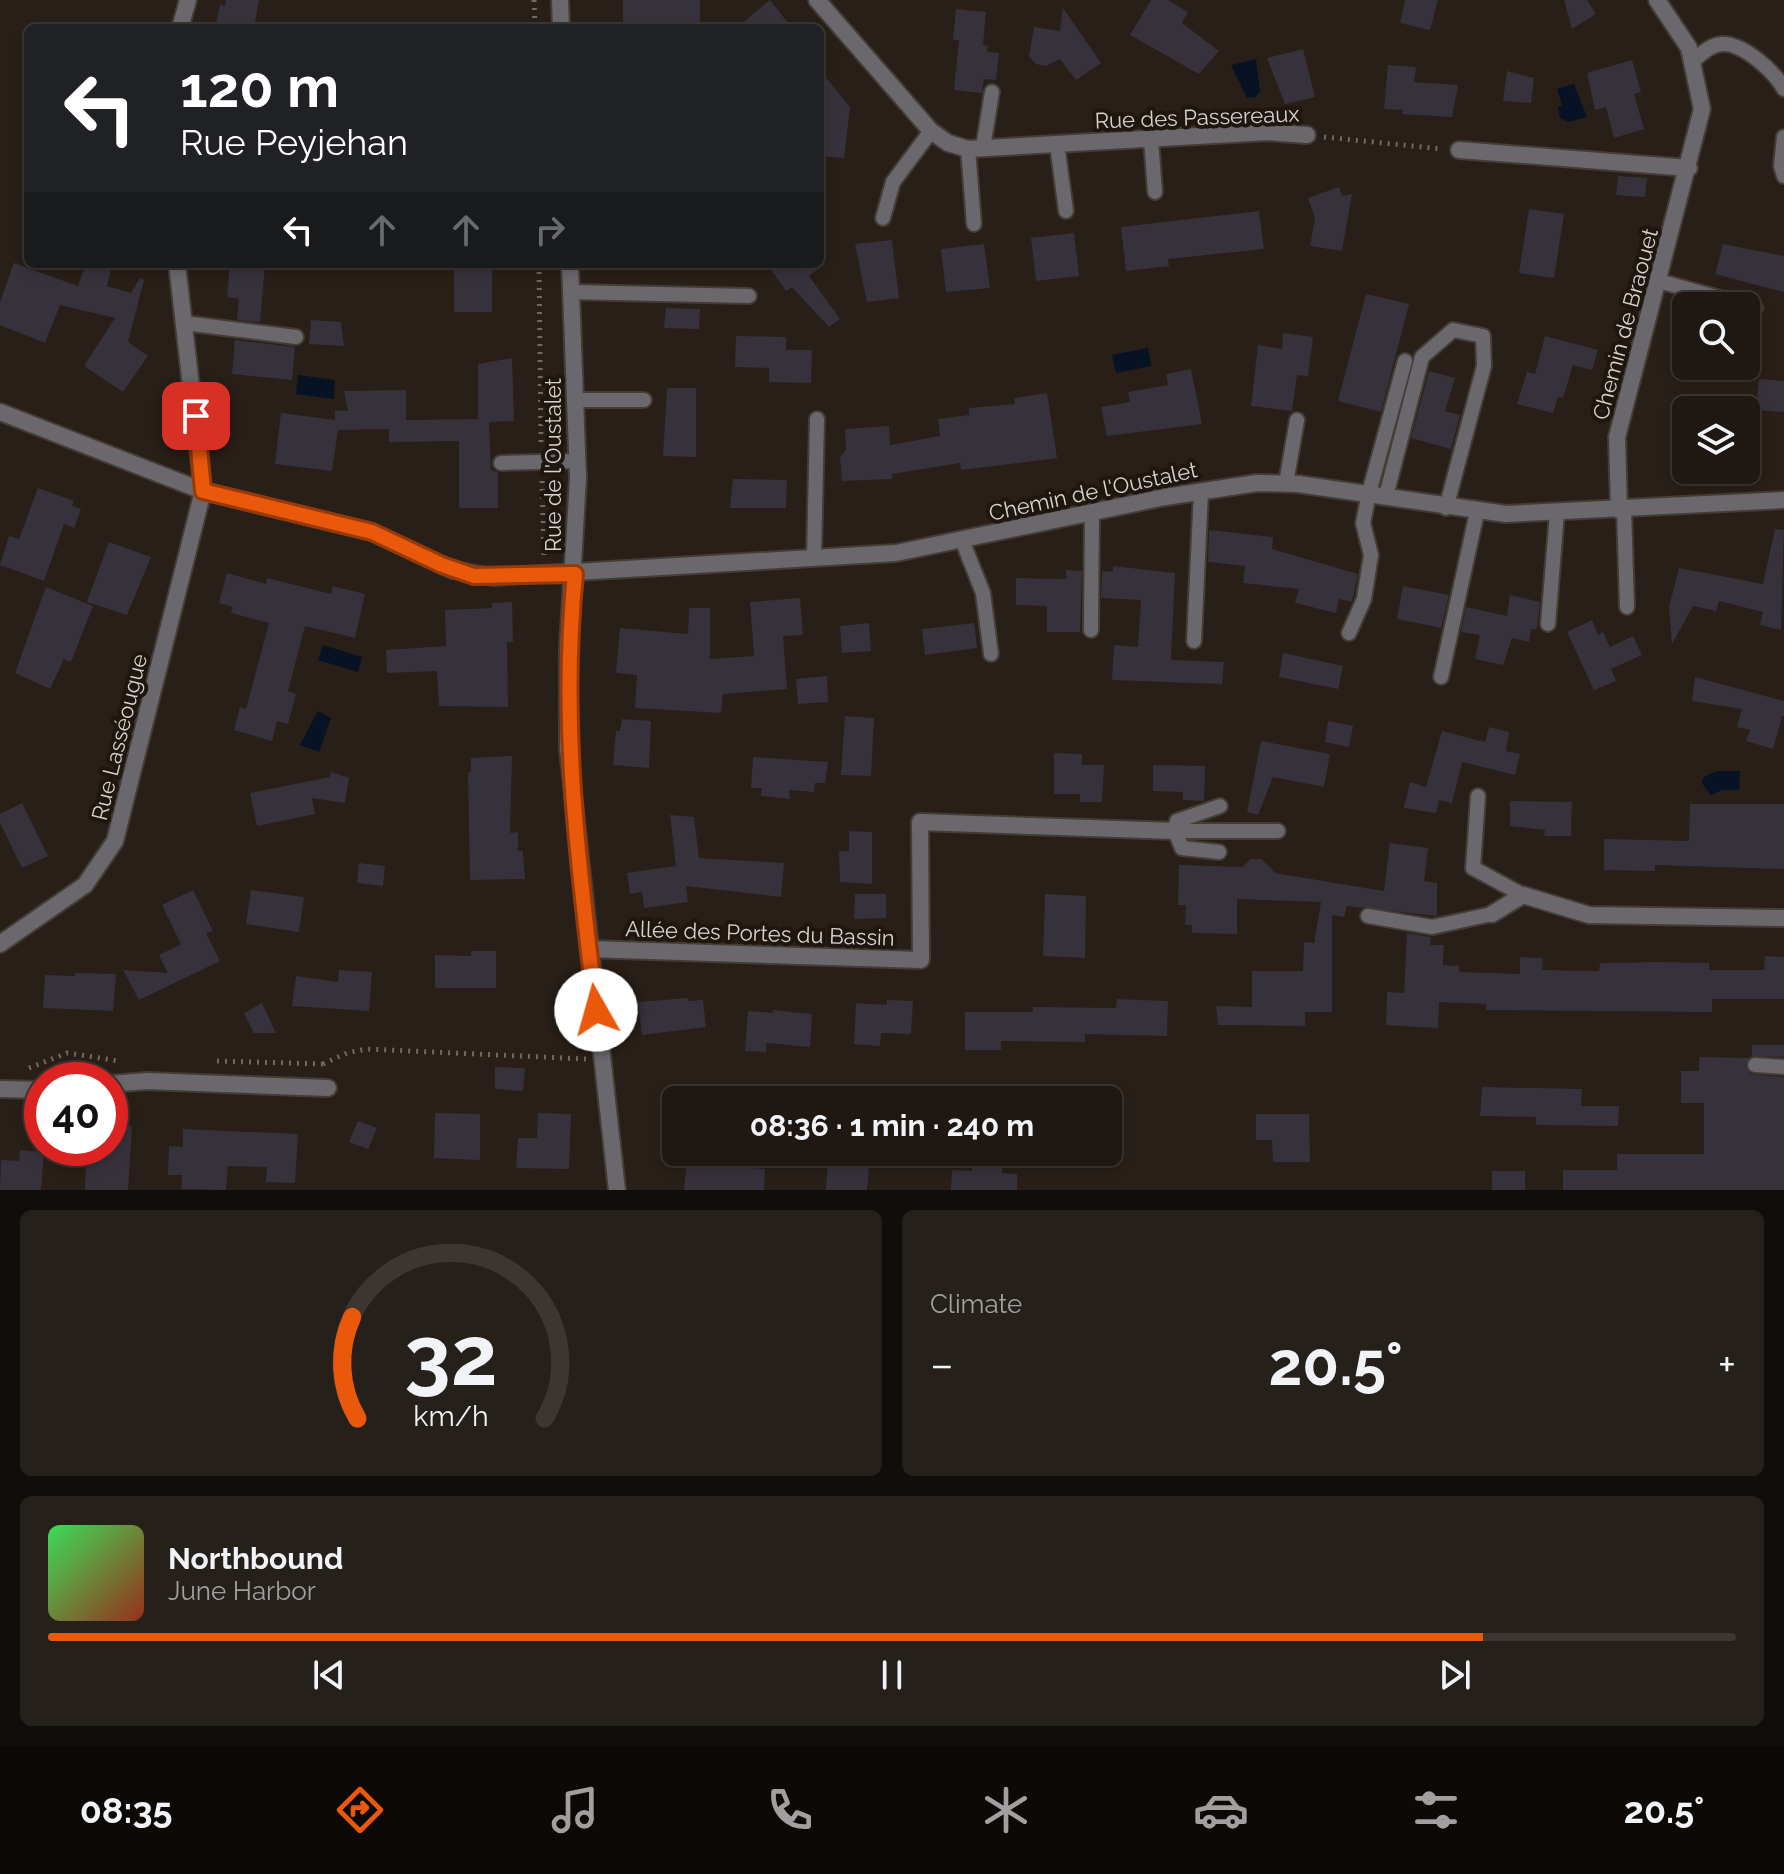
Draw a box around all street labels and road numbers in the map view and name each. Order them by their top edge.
street label: Rue des Passereaux [1094,100,1300,134]
street label: Chemin de Braouet [1587,225,1663,423]
street label: Rue de l'Oustalet [540,378,566,552]
street label: Chemin de l'Oustalet [986,456,1200,526]
street label: Rue Lasséougue [86,651,152,823]
street label: Allée des Portes du Bassin [625,915,895,951]

